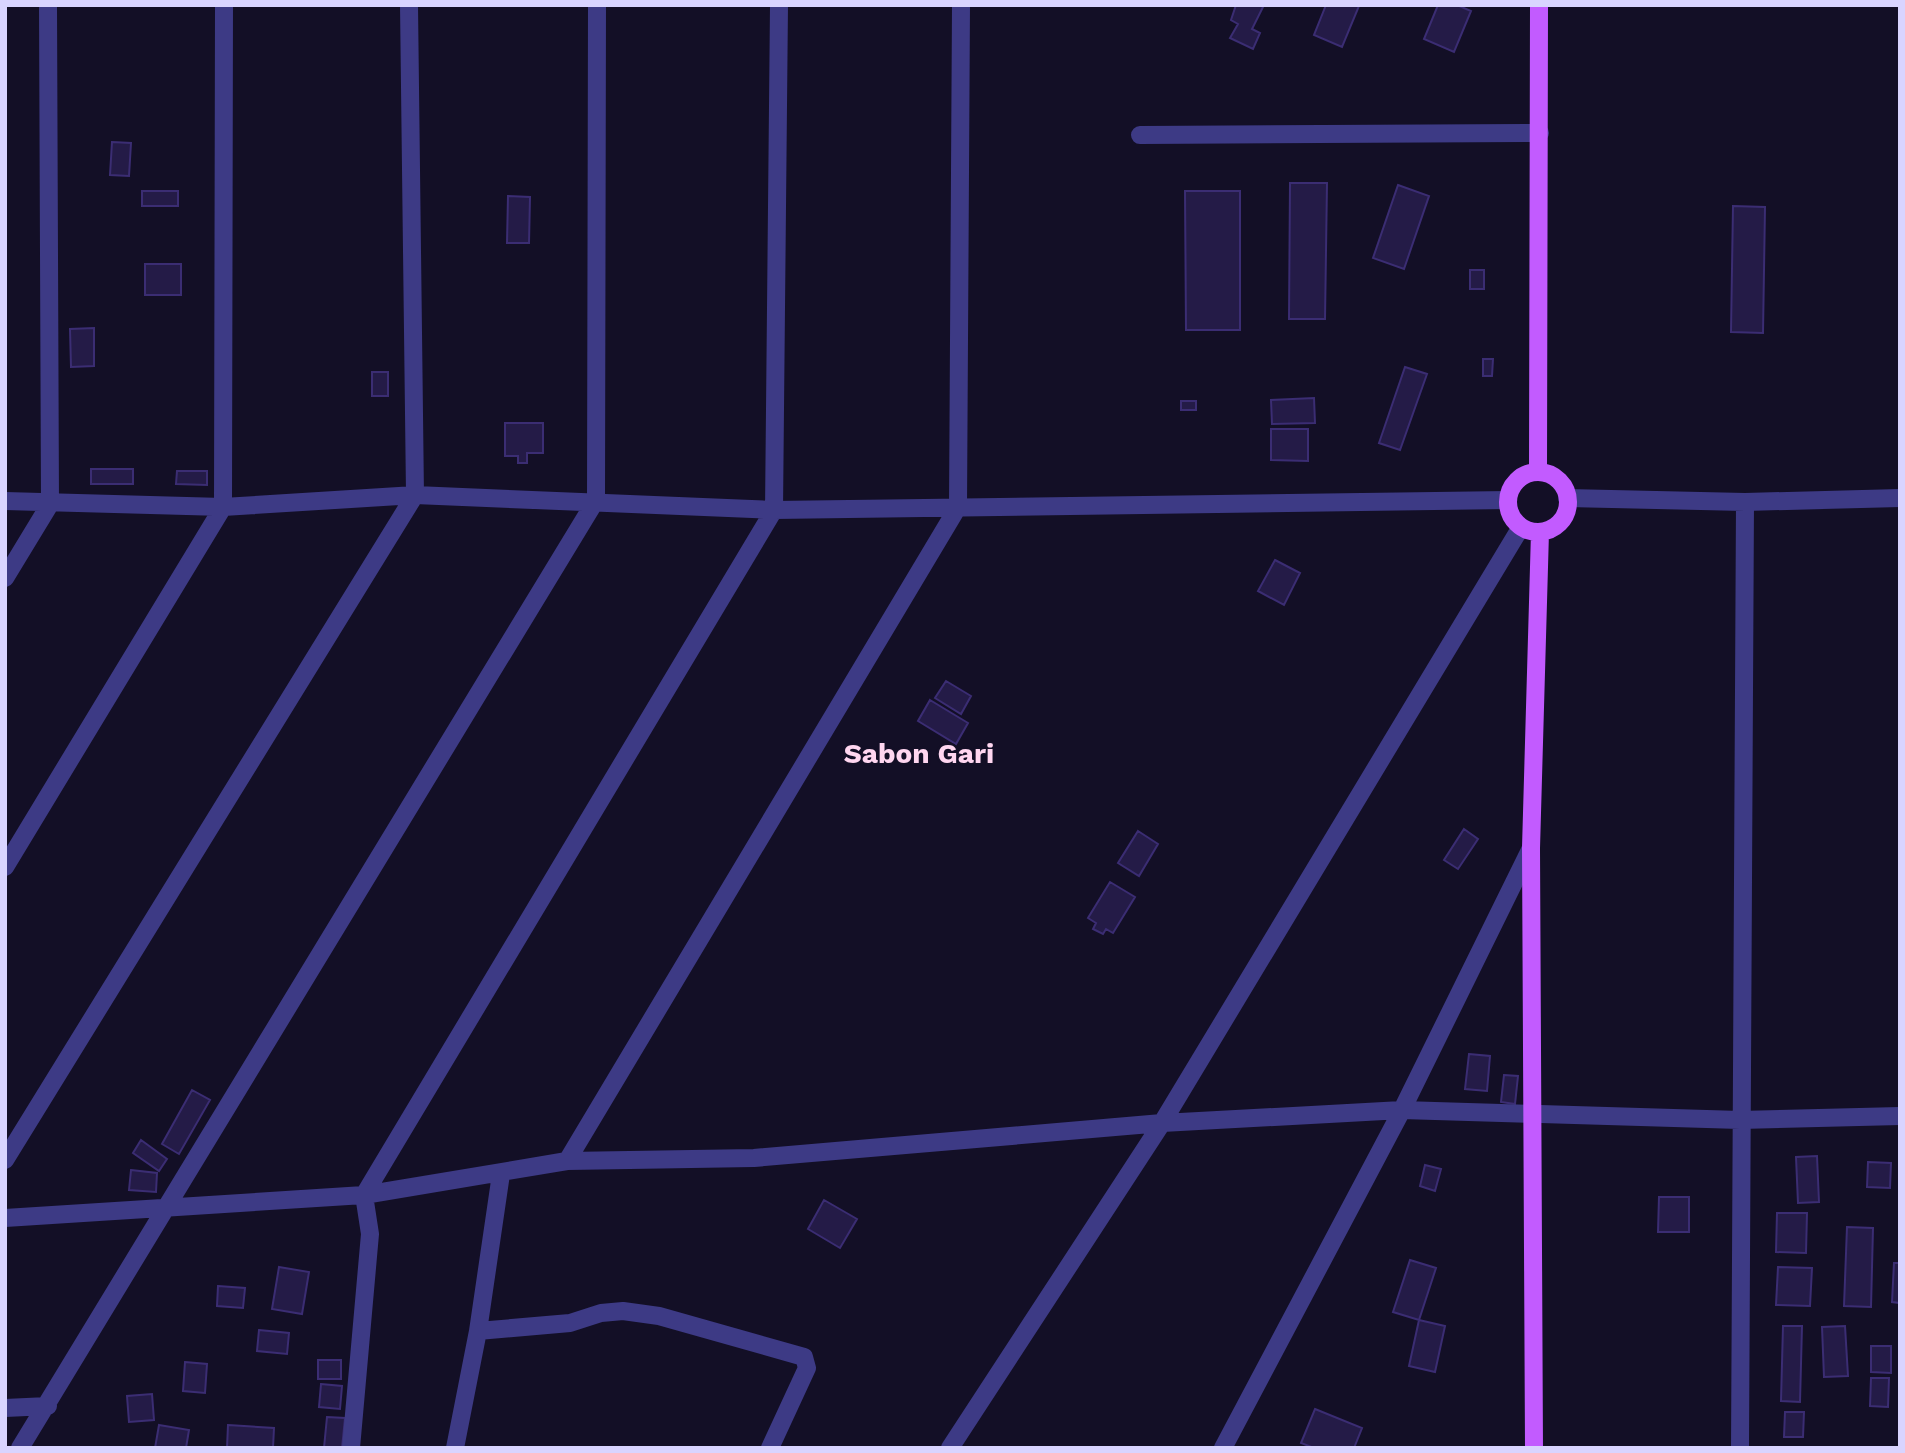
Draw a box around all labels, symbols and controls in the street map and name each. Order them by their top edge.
district label: Sabon Gari [844,737,994,770]

